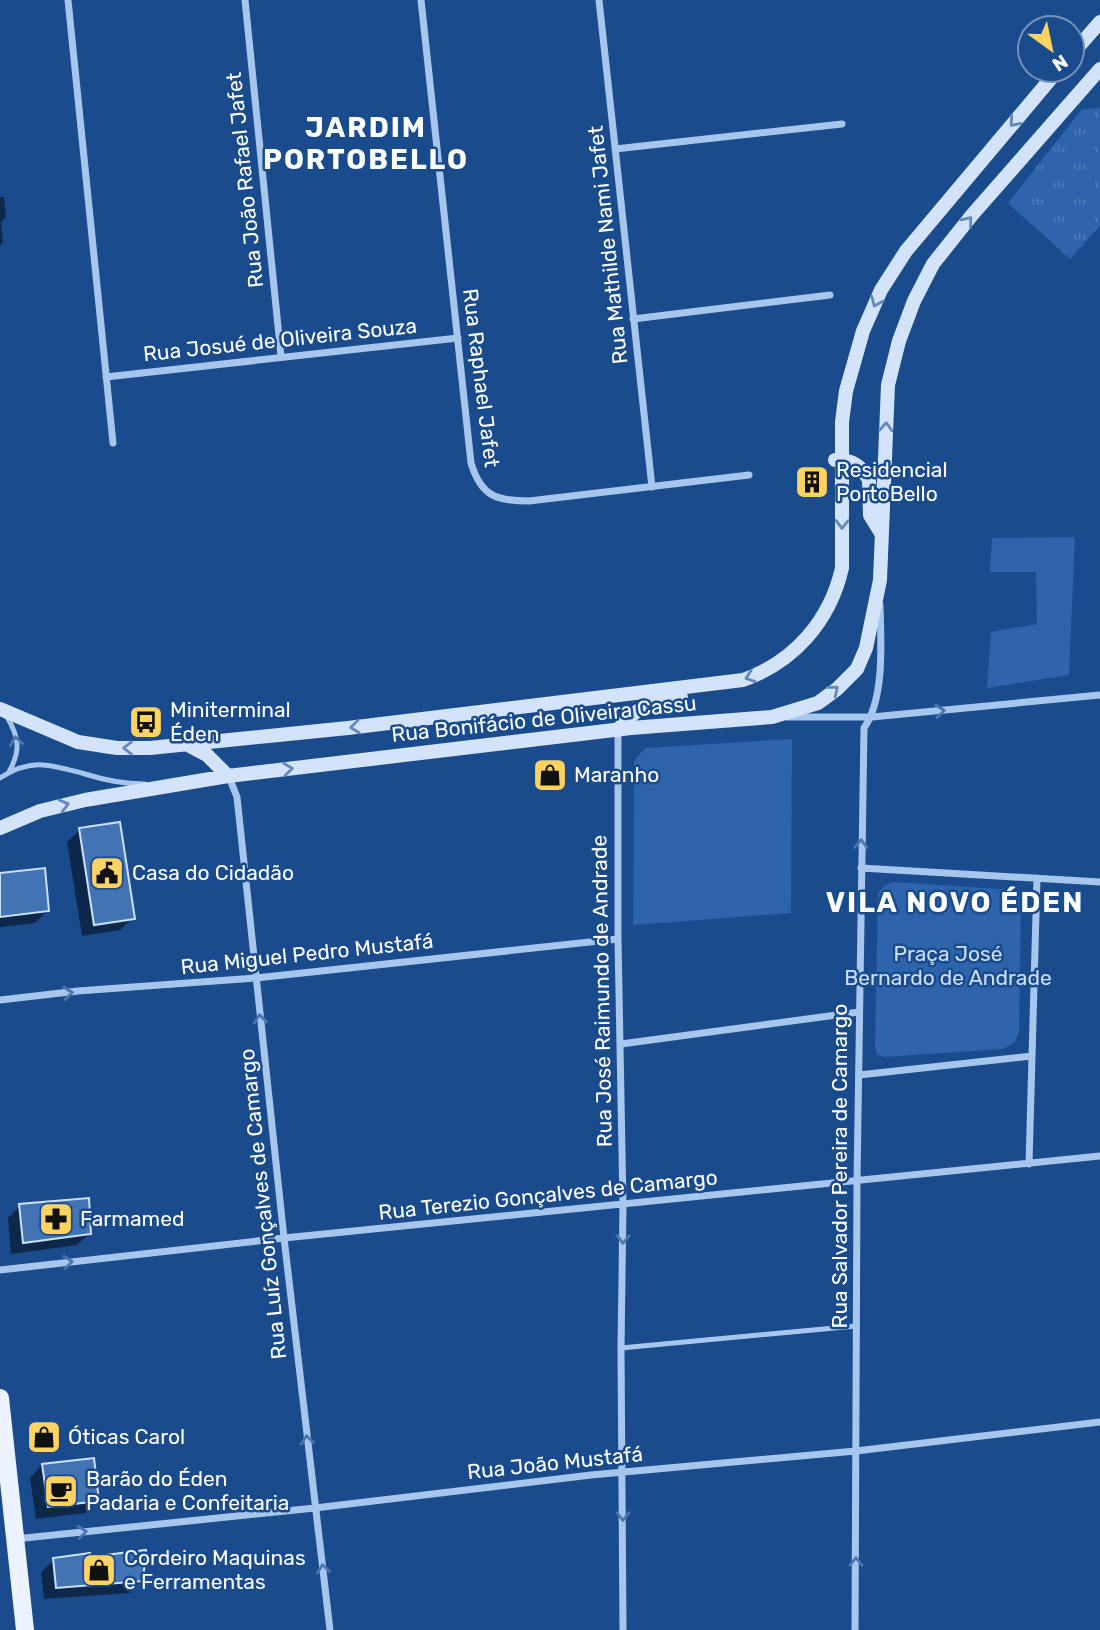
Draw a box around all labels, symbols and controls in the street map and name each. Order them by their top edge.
north arrow [1016,14,1086,84]
text: N [1048,49,1072,76]
street label: Rua João Rafael Jafet [221,71,268,289]
district label: JARDIM PORTOBELLO [263,111,469,176]
one-way arrow [1010,113,1022,126]
street label: Rua Mathilde Nami Jafet [583,125,632,365]
one-way arrow [959,216,972,228]
street label: Rua Raphael Jafet [458,287,505,469]
one-way arrow [870,295,884,307]
street label: Rua Josué de Oliveira Souza [142,313,418,366]
one-way arrow [878,422,893,433]
place label: Residencial PortoBello [836,457,948,506]
building icon: Residencial PortoBello [793,463,831,501]
one-way arrow [835,518,850,529]
one-way arrow [745,669,757,683]
one-way arrow [827,686,839,699]
street label: Rua Bonifácio de Oliveira Cassu [390,690,698,747]
place label: Miniterminal Éden [170,697,291,746]
bus stop icon: Miniterminal Éden [127,703,165,741]
one-way arrow [934,703,945,718]
one-way arrow [349,719,360,734]
one-way arrow [9,735,24,746]
one-way arrow [122,740,133,756]
shop icon: Maranho [531,756,569,794]
one-way arrow [283,762,294,777]
place label: Maranho [574,762,659,787]
one-way arrow [58,799,70,813]
street label: Rua José Raimundo de Andrade [586,835,617,1147]
one-way arrow [854,838,869,849]
public building icon: Casa do Cidadão [88,854,126,892]
place label: Casa do Cidadão [132,860,294,885]
district label: VILA NOVO ÉDEN [826,886,1084,919]
street label: Rua Miguel Pedro Mustafá [179,928,435,979]
park label: Praça José Bernardo de Andrade [844,941,1052,990]
one-way arrow [62,985,74,1000]
street label: Rua Salvador Pereira de Camargo [827,1004,852,1328]
one-way arrow [253,1013,268,1024]
street label: Rua Luíz Gonçalves de Camargo [234,1048,291,1361]
street label: Rua Terezio Gonçalves de Camargo [377,1164,719,1225]
pharmacy icon: Farmamed [37,1200,75,1238]
place label: Farmamed [80,1206,184,1231]
one-way arrow [615,1234,630,1245]
one-way arrow [62,1255,74,1270]
shop icon: Óticas Carol [25,1418,63,1456]
place label: Óticas Carol [68,1424,185,1449]
one-way arrow [300,1434,315,1446]
street label: Rua João Mustafá [466,1441,644,1484]
place label: Barão do Éden Padaria e Confeitaria [86,1466,289,1515]
cafe icon: Barão do Éden Padaria e Confeitaria [42,1472,80,1510]
one-way arrow [615,1511,631,1522]
one-way arrow [77,1525,88,1540]
place label: Cordeiro Maquinas e Ferramentas [124,1545,306,1594]
shop icon: Cordeiro Maquinas e Ferramentas [80,1551,118,1589]
one-way arrow [848,1556,864,1567]
one-way arrow [316,1563,331,1575]

